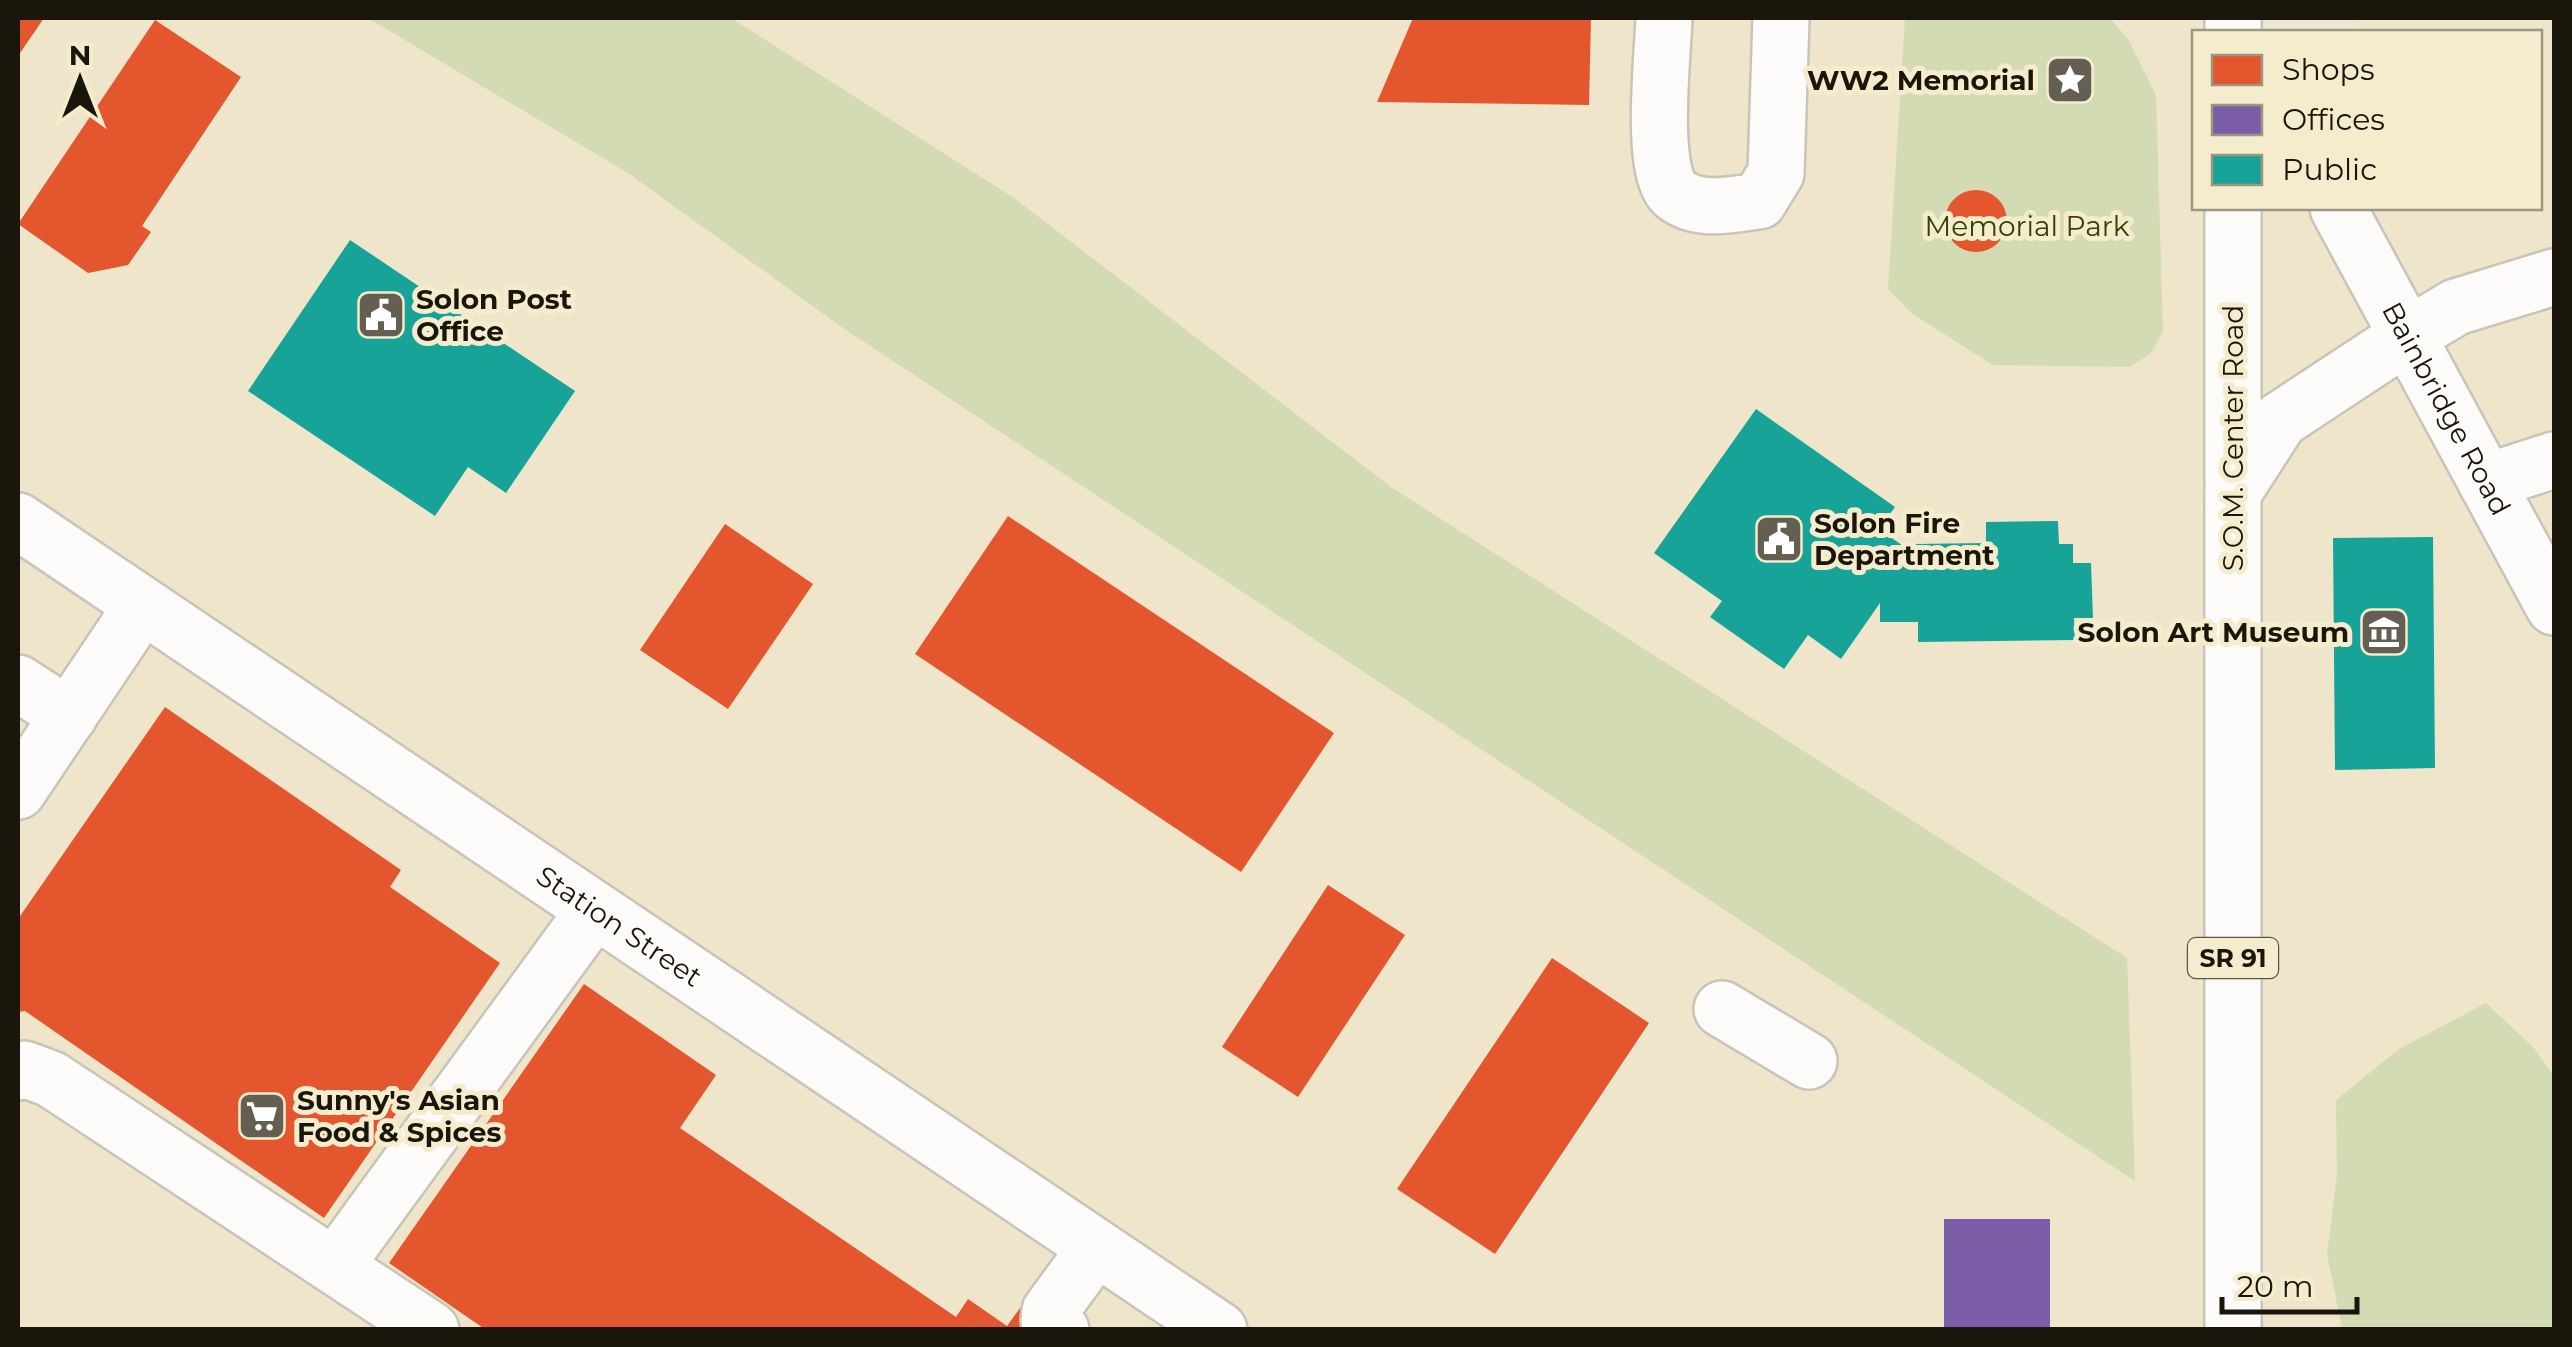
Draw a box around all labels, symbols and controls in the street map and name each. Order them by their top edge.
north arrow [30,30,130,130]
legend [2192,30,2542,210]
text: N [69,38,91,72]
text: Shops [2282,51,2375,88]
place icon: WW2 Memorial [2044,54,2096,106]
place label: WW2 Memorial [1807,63,2035,97]
text: Offices [2282,101,2385,138]
text: Public [2282,151,2377,188]
park label: Memorial Park [1925,209,2130,243]
place label: Solon Post Office [416,282,572,348]
public building icon: Solon Post Office [355,289,407,341]
street label: Bainbridge Road [2375,296,2518,521]
street label: S.O.M. Center Road [2216,305,2250,571]
place label: Solon Fire Department [1814,506,1994,572]
public building icon: Solon Fire Department [1753,513,1805,565]
museum icon: Solon Art Museum [2358,606,2410,658]
place label: Solon Art Museum [2078,615,2349,649]
street label: Station Street [530,858,708,994]
road number: SR 91 [2188,938,2278,978]
place label: Sunny's Asian Food & Spices [297,1083,501,1149]
supermarket icon: Sunny's Asian Food & Spices [236,1090,288,1142]
scale bar [2222,1252,2357,1314]
text: 20 m [2237,1268,2314,1305]

